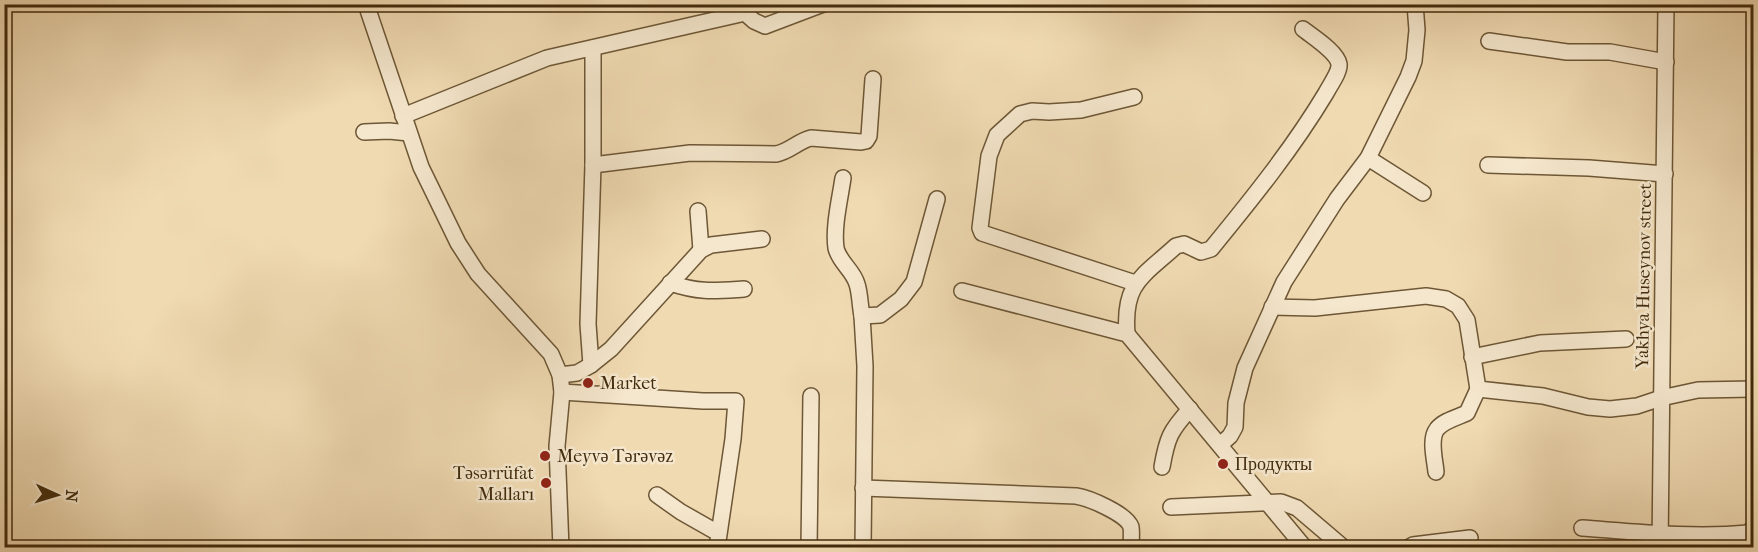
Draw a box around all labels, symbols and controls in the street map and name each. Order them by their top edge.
street label: Yakhya Huseynov street [1632,183,1656,370]
place label: Market [600,373,657,394]
marker: Market [581,376,595,390]
place label: Meyvə Tərəvəz [557,446,673,467]
marker: Meyvə Tərəvəz [538,449,552,463]
place label: Продукты [1235,454,1312,475]
marker: Продукты [1216,457,1230,471]
place label: Təsərrüfat Malları [453,463,535,505]
north arrow [27,465,87,525]
marker: Təsərrüfat Malları [539,476,553,490]
text: N [62,489,81,504]

